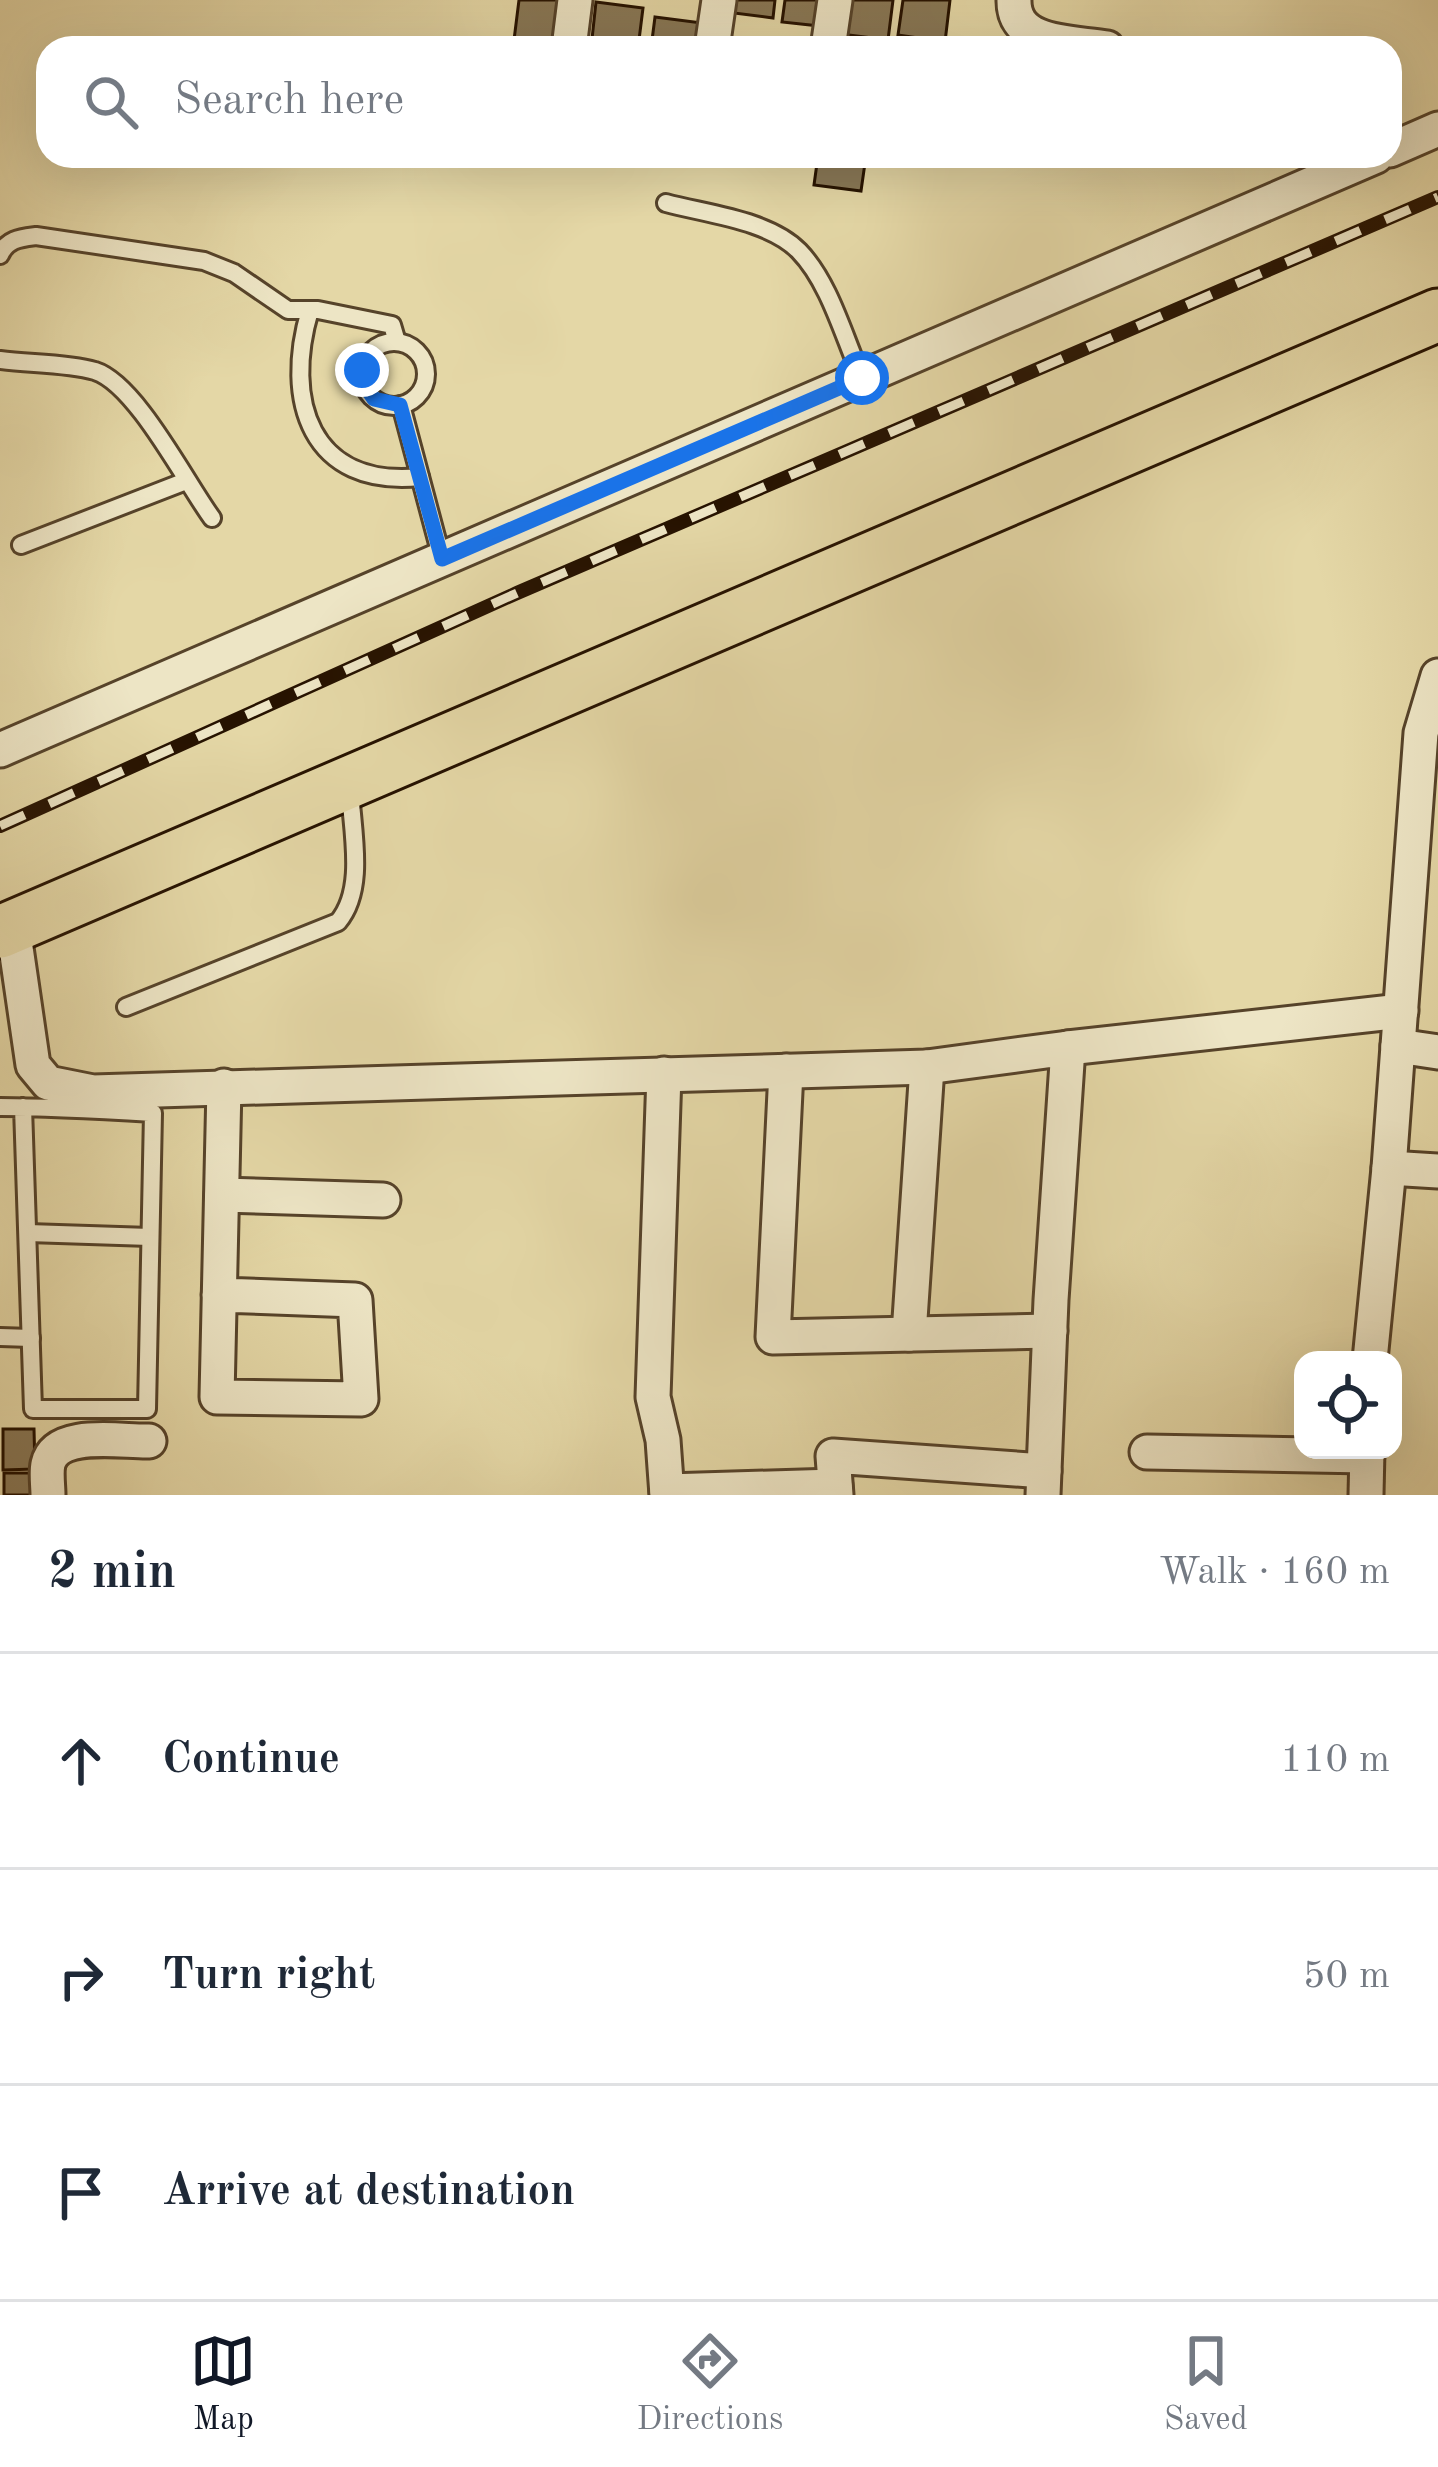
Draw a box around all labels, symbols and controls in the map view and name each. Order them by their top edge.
search box [36,36,1402,168]
icon: search [78,69,144,135]
text: Search here [174,79,404,124]
route end [335,343,389,397]
route start [835,351,889,405]
map controls [1294,1351,1402,1459]
button: locate [1294,1351,1402,1459]
text: 2 min [48,1548,176,1599]
text: Walk · 160 m [1159,1553,1390,1592]
icon: ahead [48,1728,114,1794]
text: Continue [162,1738,340,1783]
text: 110 m [1280,1741,1390,1780]
icon: right [48,1944,114,2010]
text: Turn right [162,1954,375,1999]
text: 50 m [1303,1957,1390,1996]
icon: arrive [48,2160,114,2226]
text: Arrive at destination [162,2170,575,2215]
tab: Map [190,2328,256,2441]
tab: Directions [637,2328,783,2441]
tab: Saved [1164,2328,1248,2441]

